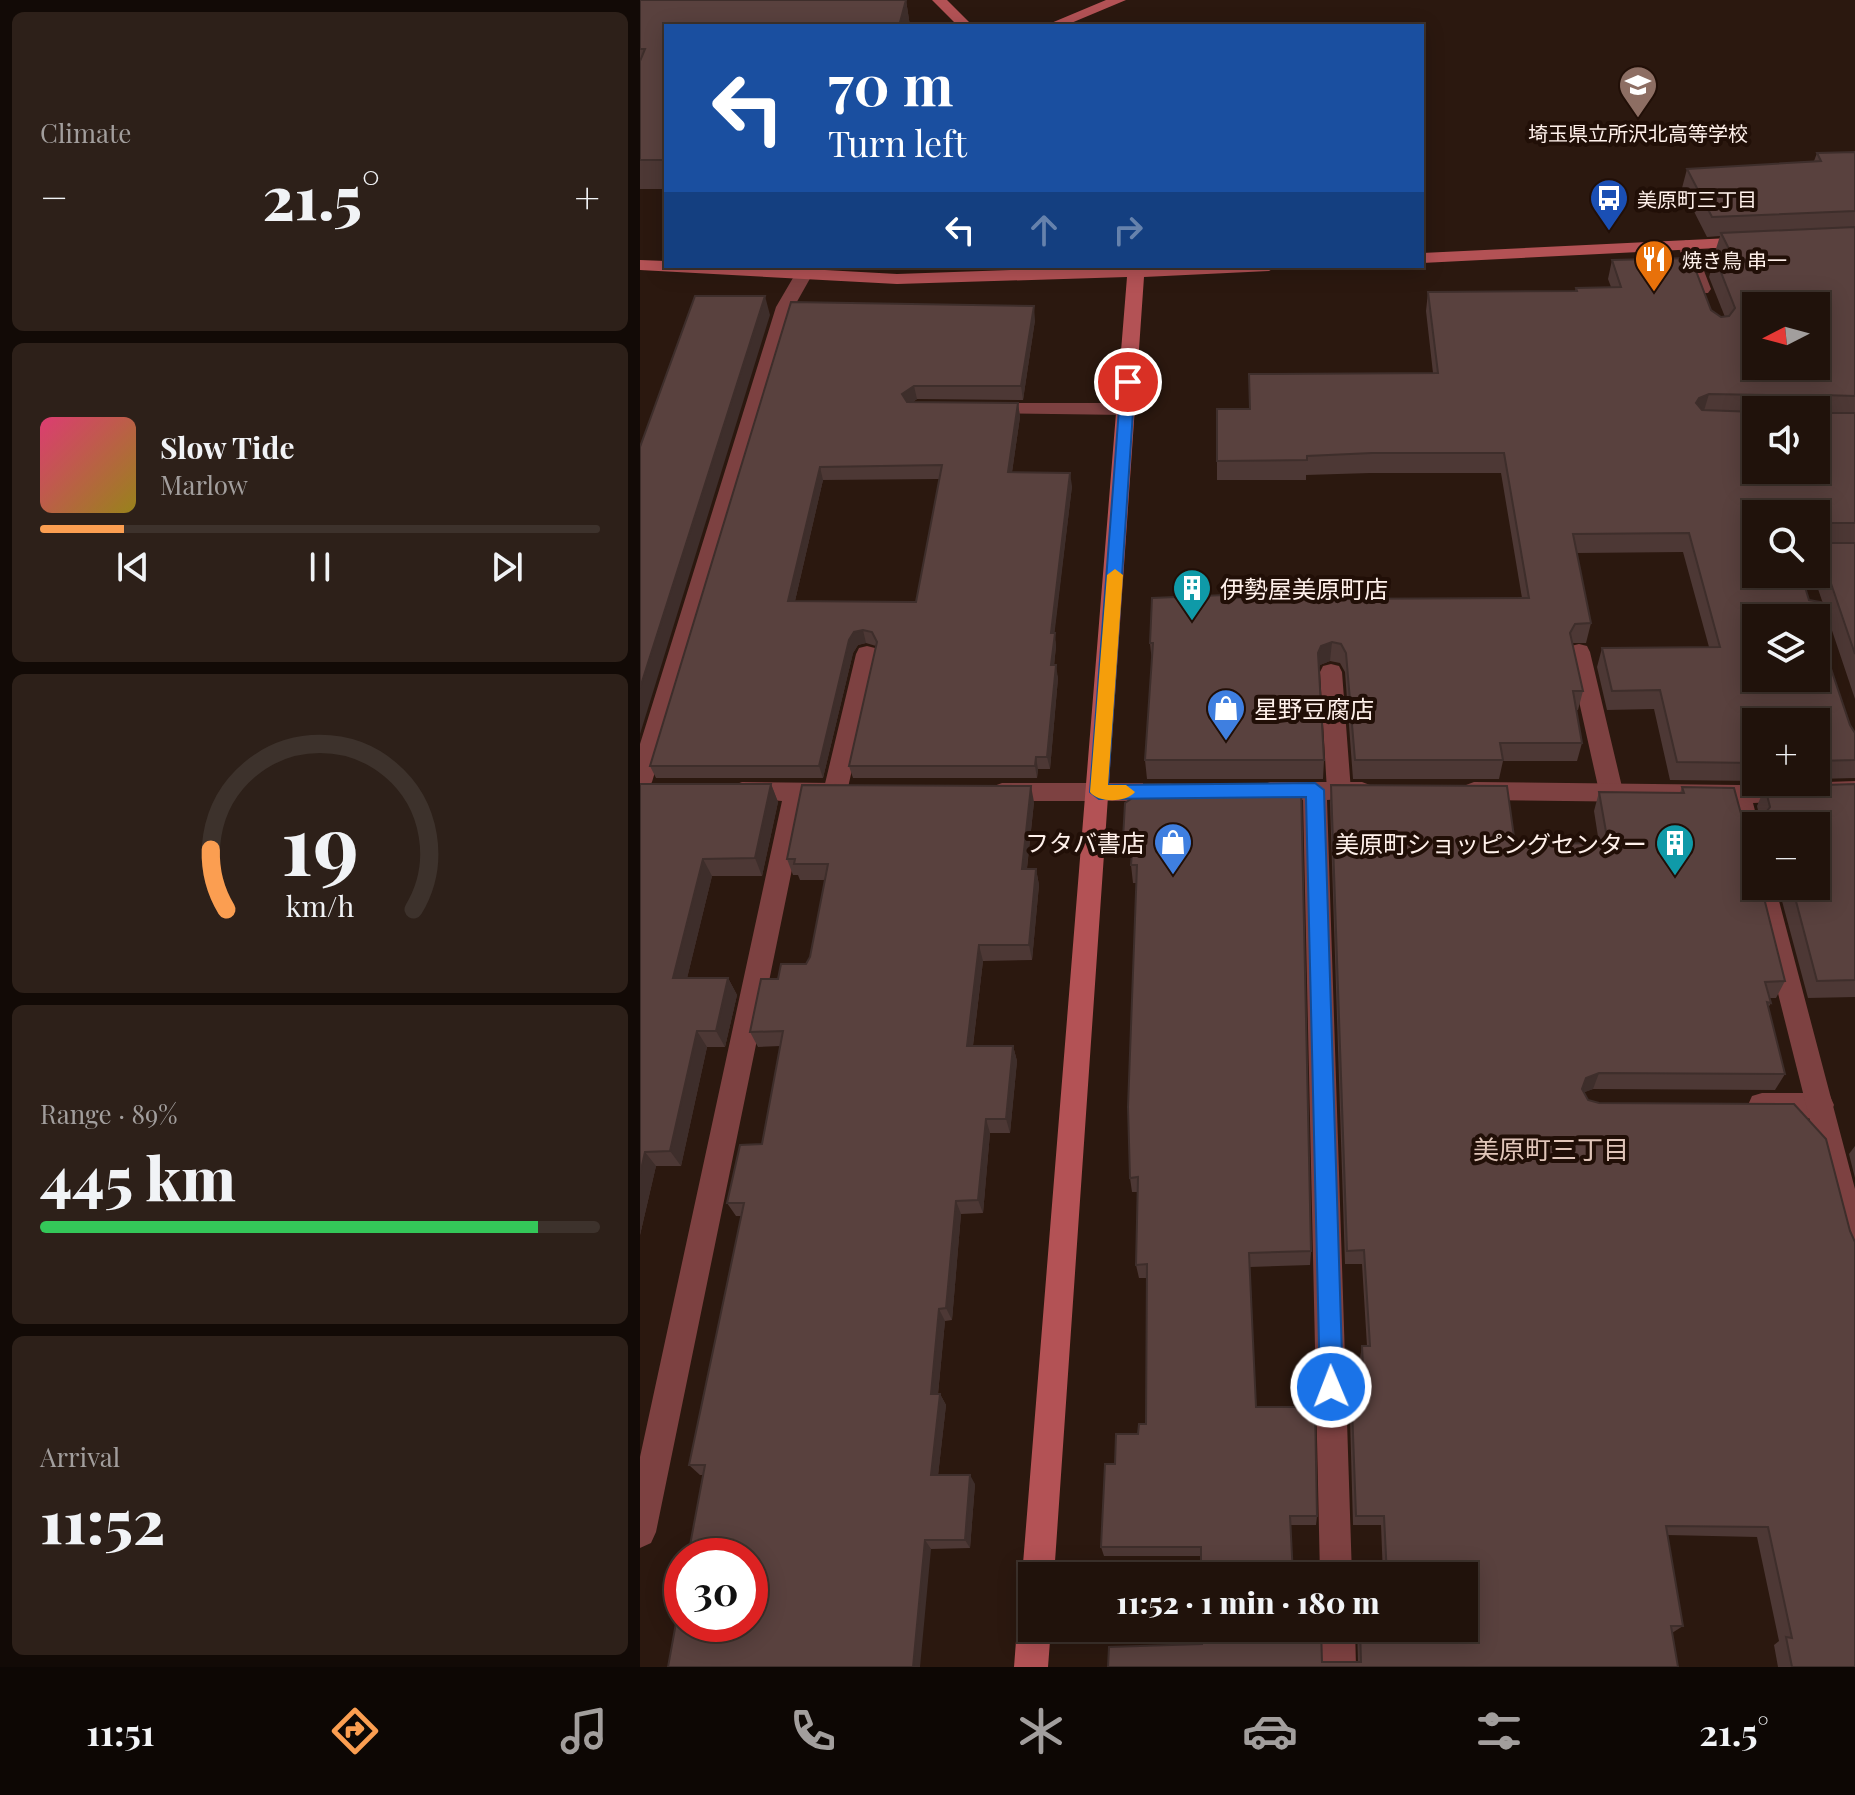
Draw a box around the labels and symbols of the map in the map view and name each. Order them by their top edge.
school or university icon: 埼玉県立所沢北高等学校 [1617,64,1659,119]
place label: 埼玉県立所沢北高等学校 [1528,119,1748,146]
bus stop icon: 美原町三丁目 [1588,177,1630,232]
place label: 美原町三丁目 [1637,185,1757,212]
restaurant icon: 焼き鳥 串一 [1633,238,1675,293]
place label: 焼き鳥 串一 [1682,246,1787,273]
north arrow [1742,292,1830,380]
pin [1094,348,1162,416]
building icon: 伊勢屋美原町店 [1171,567,1213,622]
place label: 伊勢屋美原町店 [1220,572,1388,604]
shop icon: 星野豆腐店 [1205,687,1247,742]
place label: 星野豆腐店 [1254,692,1374,724]
shop icon: フタバ書店 [1152,821,1194,876]
building icon: 美原町ショッピングセンター [1654,822,1696,877]
place label: フタバ書店 [1025,826,1145,858]
place label: 美原町ショッピングセンター [1335,827,1647,859]
district label: 美原町三丁目 [1473,1131,1629,1166]
position arrow [1289,1345,1373,1429]
speed limit sign: 30 [664,1538,768,1642]

